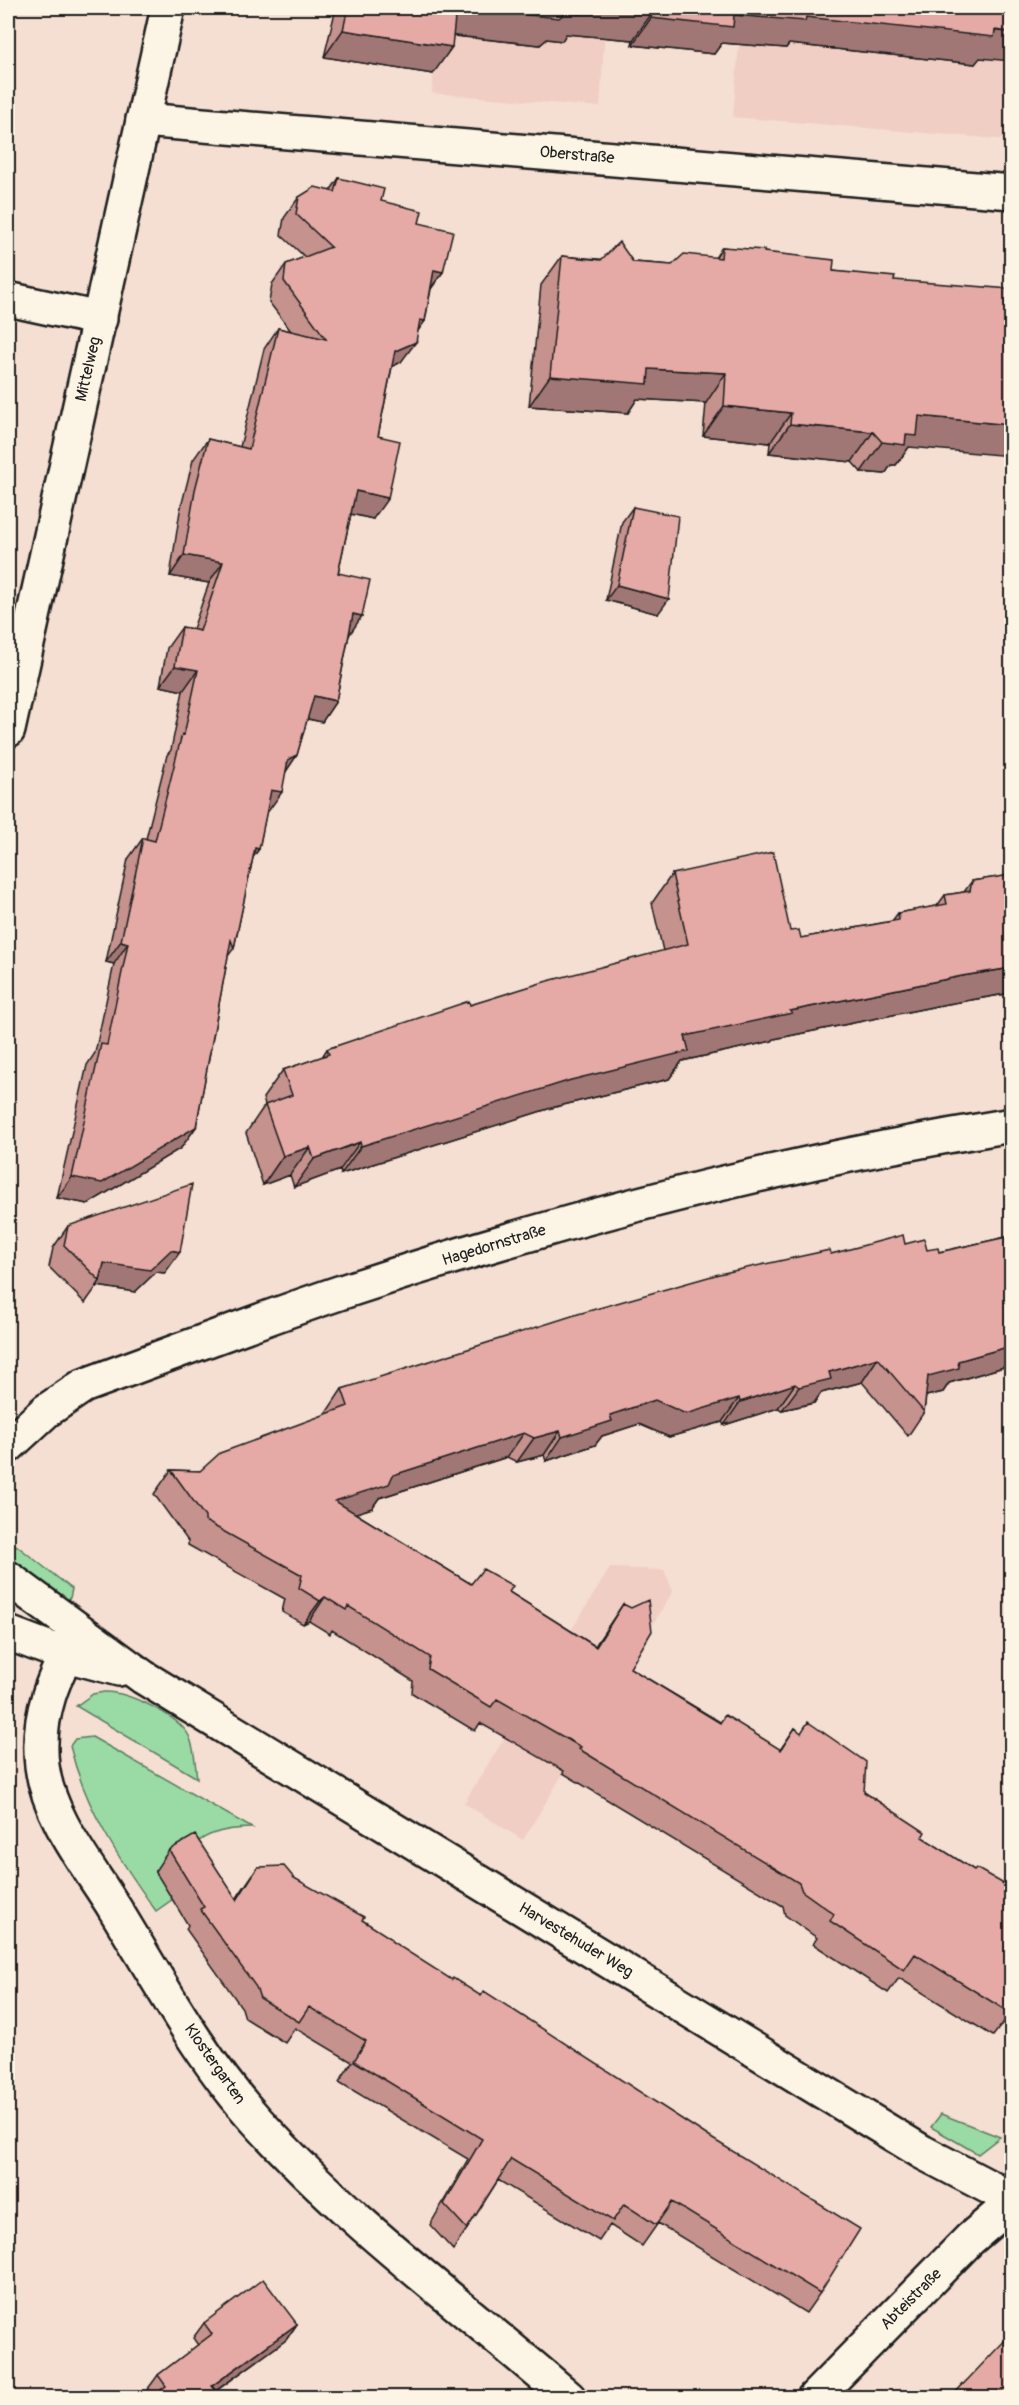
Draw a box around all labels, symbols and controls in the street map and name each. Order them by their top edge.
street label: Oberstraße [539,142,615,168]
street label: Mittelweg [71,335,105,403]
street label: Hagedornstraße [440,1220,548,1270]
street label: Harvestehuder Weg [515,1898,637,1982]
street label: Klostergarten [180,2020,250,2108]
street label: Abteistraße [876,2264,946,2334]

